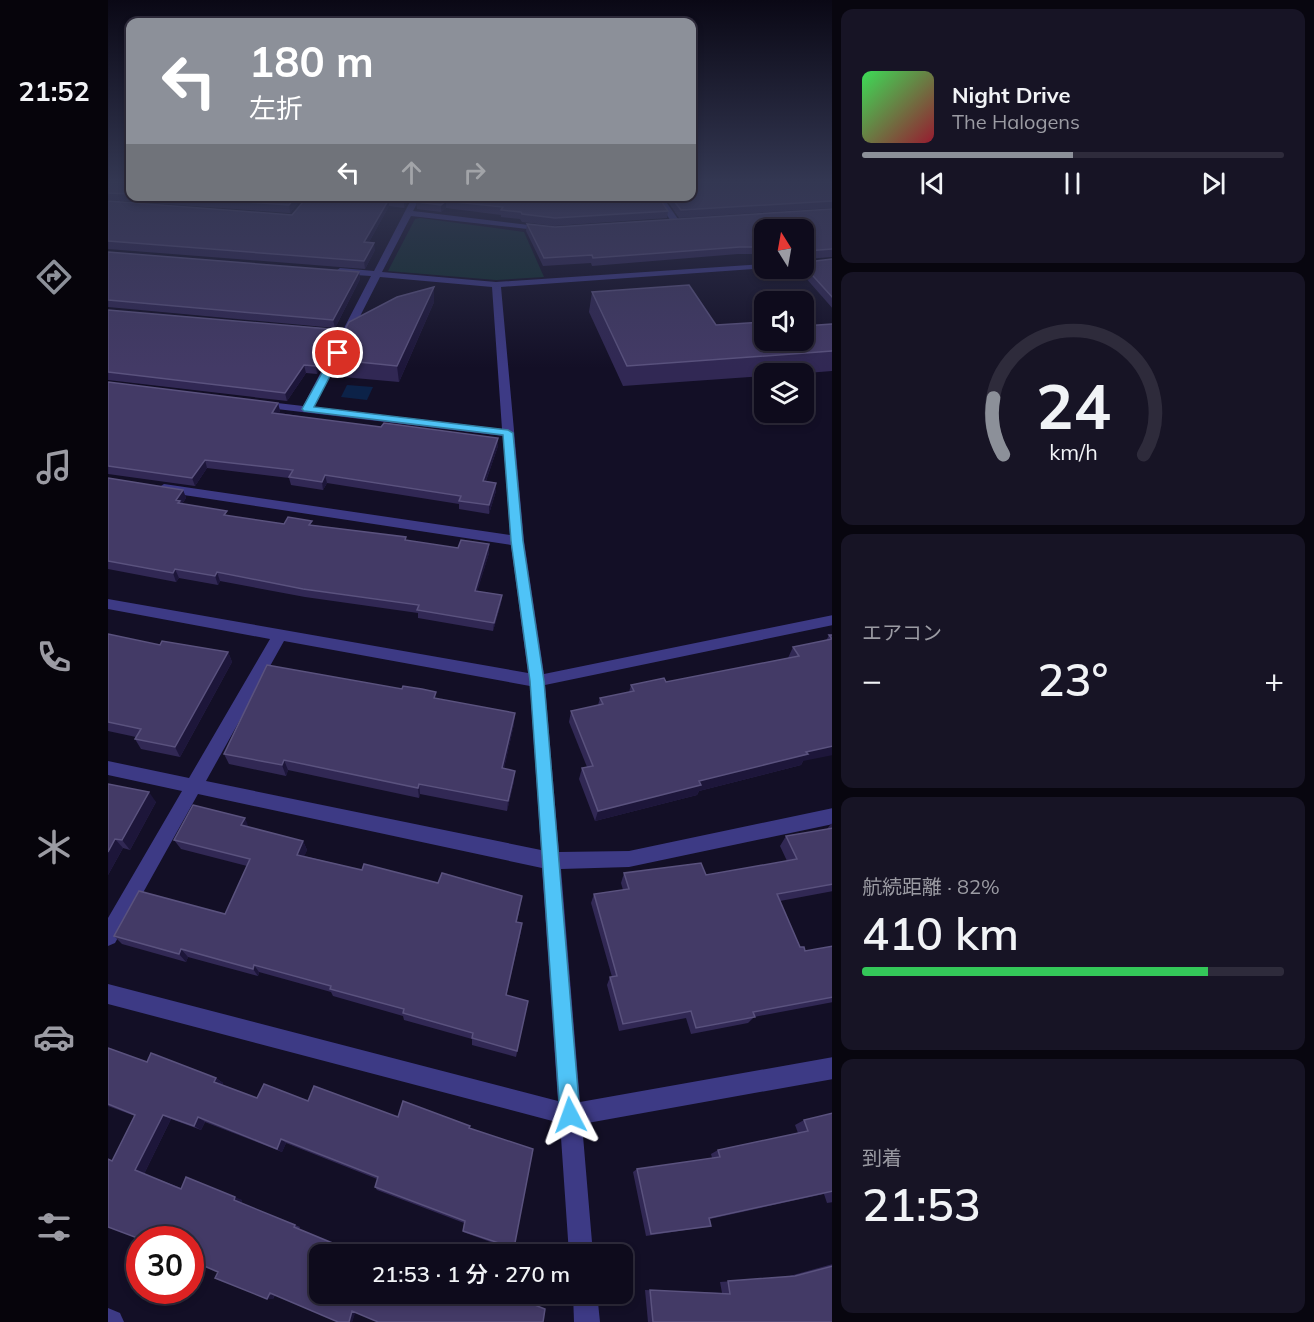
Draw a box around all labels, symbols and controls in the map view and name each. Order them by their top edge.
text: 180 m [249,35,374,88]
icon: left [150,42,228,120]
text: 21:52 [18,74,90,108]
text: Night Drive [952,81,1071,109]
text: 左折 [249,91,303,125]
text: The Halogens [952,109,1080,134]
icon: left [332,156,365,189]
icon: ahead [395,156,428,189]
icon: right [458,156,491,189]
icon: previous [916,167,949,200]
icon: pause [1056,167,1089,200]
icon: next [1197,167,1230,200]
north arrow [754,219,814,279]
map controls [754,219,814,423]
icon: directions [33,256,75,298]
button: sound [754,291,814,351]
pin [312,327,363,378]
icon: arrive [321,336,354,369]
button: layers [754,363,814,423]
text: 24 [1036,367,1110,446]
text: km/h [1049,439,1097,466]
icon: music [33,446,75,488]
text: エアコン [862,620,942,645]
icon: phone [33,636,75,678]
text: 23° [1038,651,1108,707]
text: − [862,659,882,700]
text: + [1264,659,1284,700]
icon: climate [33,826,75,868]
text: 航続距離 · 82% [862,874,1000,899]
text: 410 km [862,905,1019,961]
icon: car [33,1016,75,1058]
position arrow [538,1083,602,1147]
text: 到着 [862,1145,902,1170]
text: 21:53 [862,1176,981,1232]
icon: filters [33,1206,75,1248]
speed limit sign: 30 [126,1226,204,1304]
text: 21:53 · 1 分 · 270 m [372,1260,570,1288]

